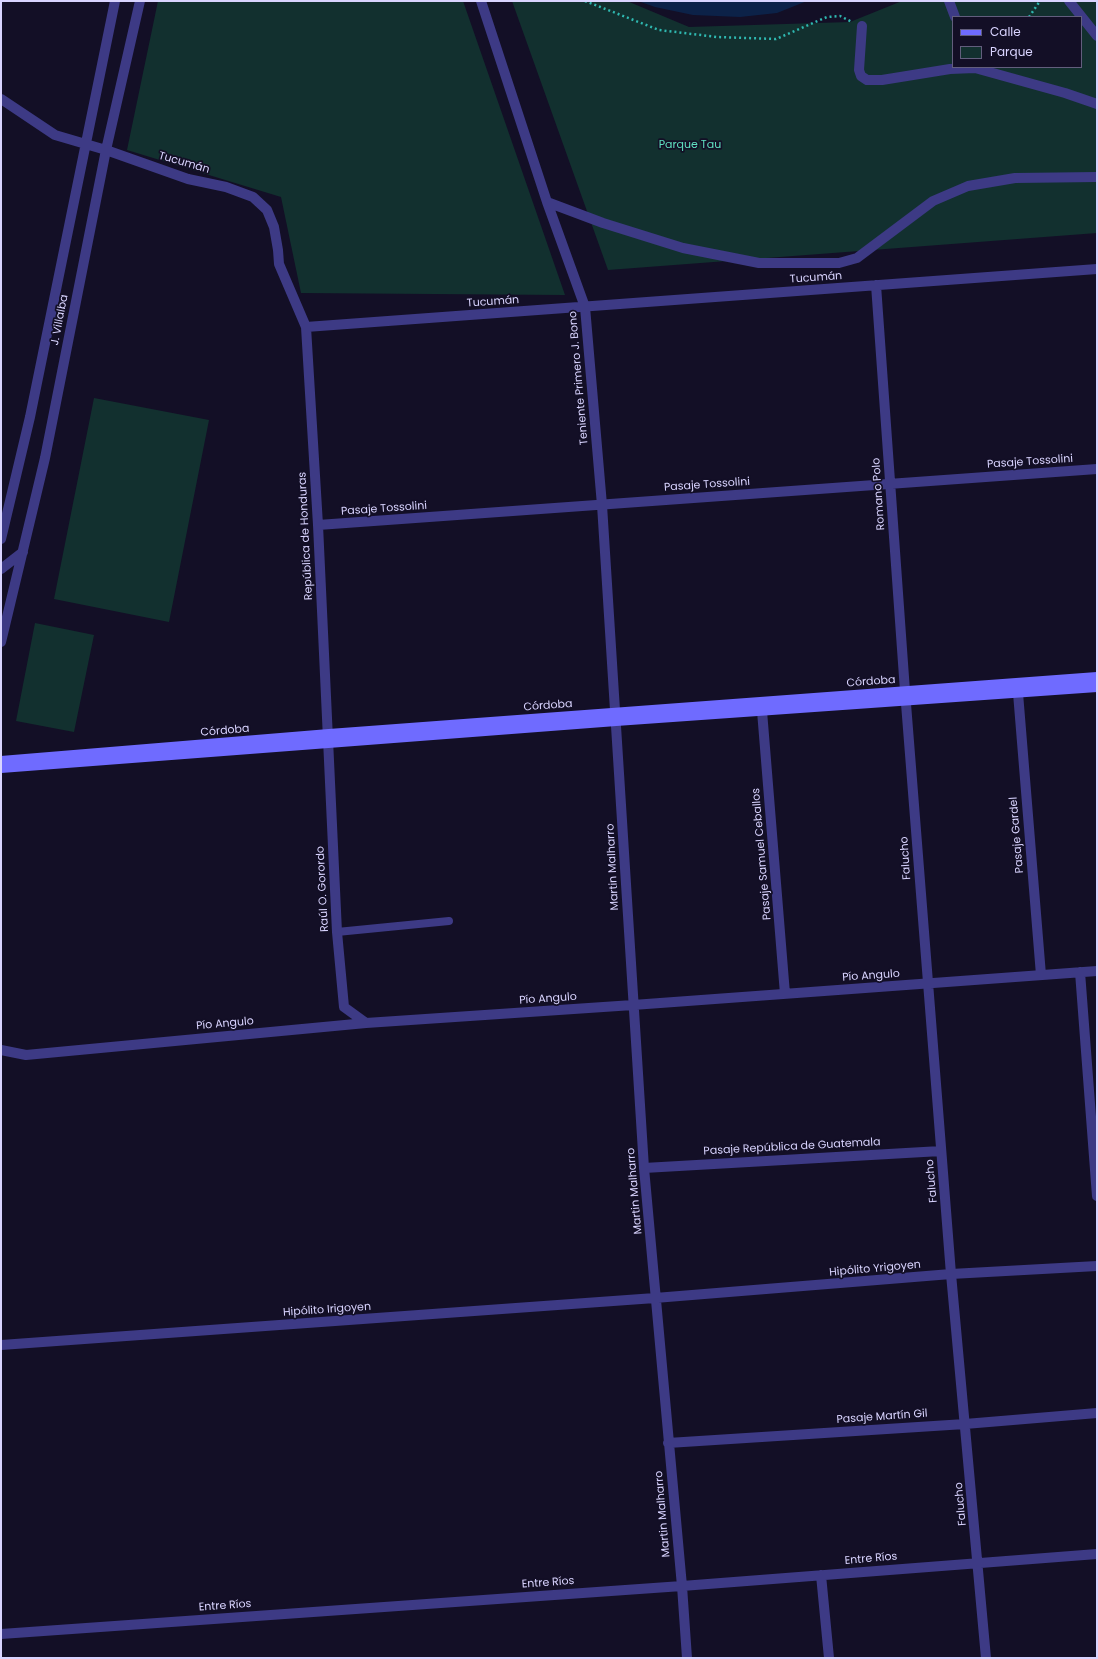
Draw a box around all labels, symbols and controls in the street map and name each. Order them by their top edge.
legend [952,16,1082,68]
text: Calle [990,23,1021,40]
text: Parque [990,43,1033,60]
park label: Parque Tau [659,138,721,152]
street label: Tucumán [157,149,211,177]
street label: Tucumán [789,270,843,286]
street label: J. Villalba [49,293,71,347]
street label: Tucumán [466,294,520,310]
street label: Teniente Primero J. Bono [567,310,591,446]
street label: Pasaje Tossolini [987,452,1073,472]
street label: Romano Polo [870,457,888,531]
street label: República de Honduras [296,471,316,601]
street label: Pasaje Tossolini [664,475,750,495]
street label: Pasaje Tossolini [341,499,427,519]
street label: Córdoba [846,674,896,690]
street label: Córdoba [523,698,573,714]
street label: Córdoba [200,722,250,740]
street label: Pasaje Samuel Ceballos [750,787,774,921]
street label: Pasaje Gardel [1007,796,1027,874]
street label: Martin Malharro [604,823,622,911]
street label: Falucho [898,836,914,880]
street label: Raúl O. Gorordo [314,846,332,932]
street label: Pío Angulo [842,967,900,985]
street label: Pío Angulo [519,990,577,1008]
street label: Pío Angulo [196,1015,254,1033]
street label: Pasaje República de Guatemala [703,1136,881,1158]
street label: Martin Malharro [625,1147,645,1235]
street label: Falucho [924,1159,940,1203]
street label: Hipólito Yrigoyen [829,1258,921,1280]
street label: Hipólito Irigoyen [283,1300,371,1320]
street label: Pasaje Martín Gil [836,1407,928,1427]
street label: Martin Malharro [653,1470,673,1558]
street label: Falucho [953,1482,969,1526]
street label: Entre Ríos [844,1550,898,1568]
street label: Entre Ríos [521,1575,575,1591]
street label: Entre Ríos [198,1598,252,1614]

